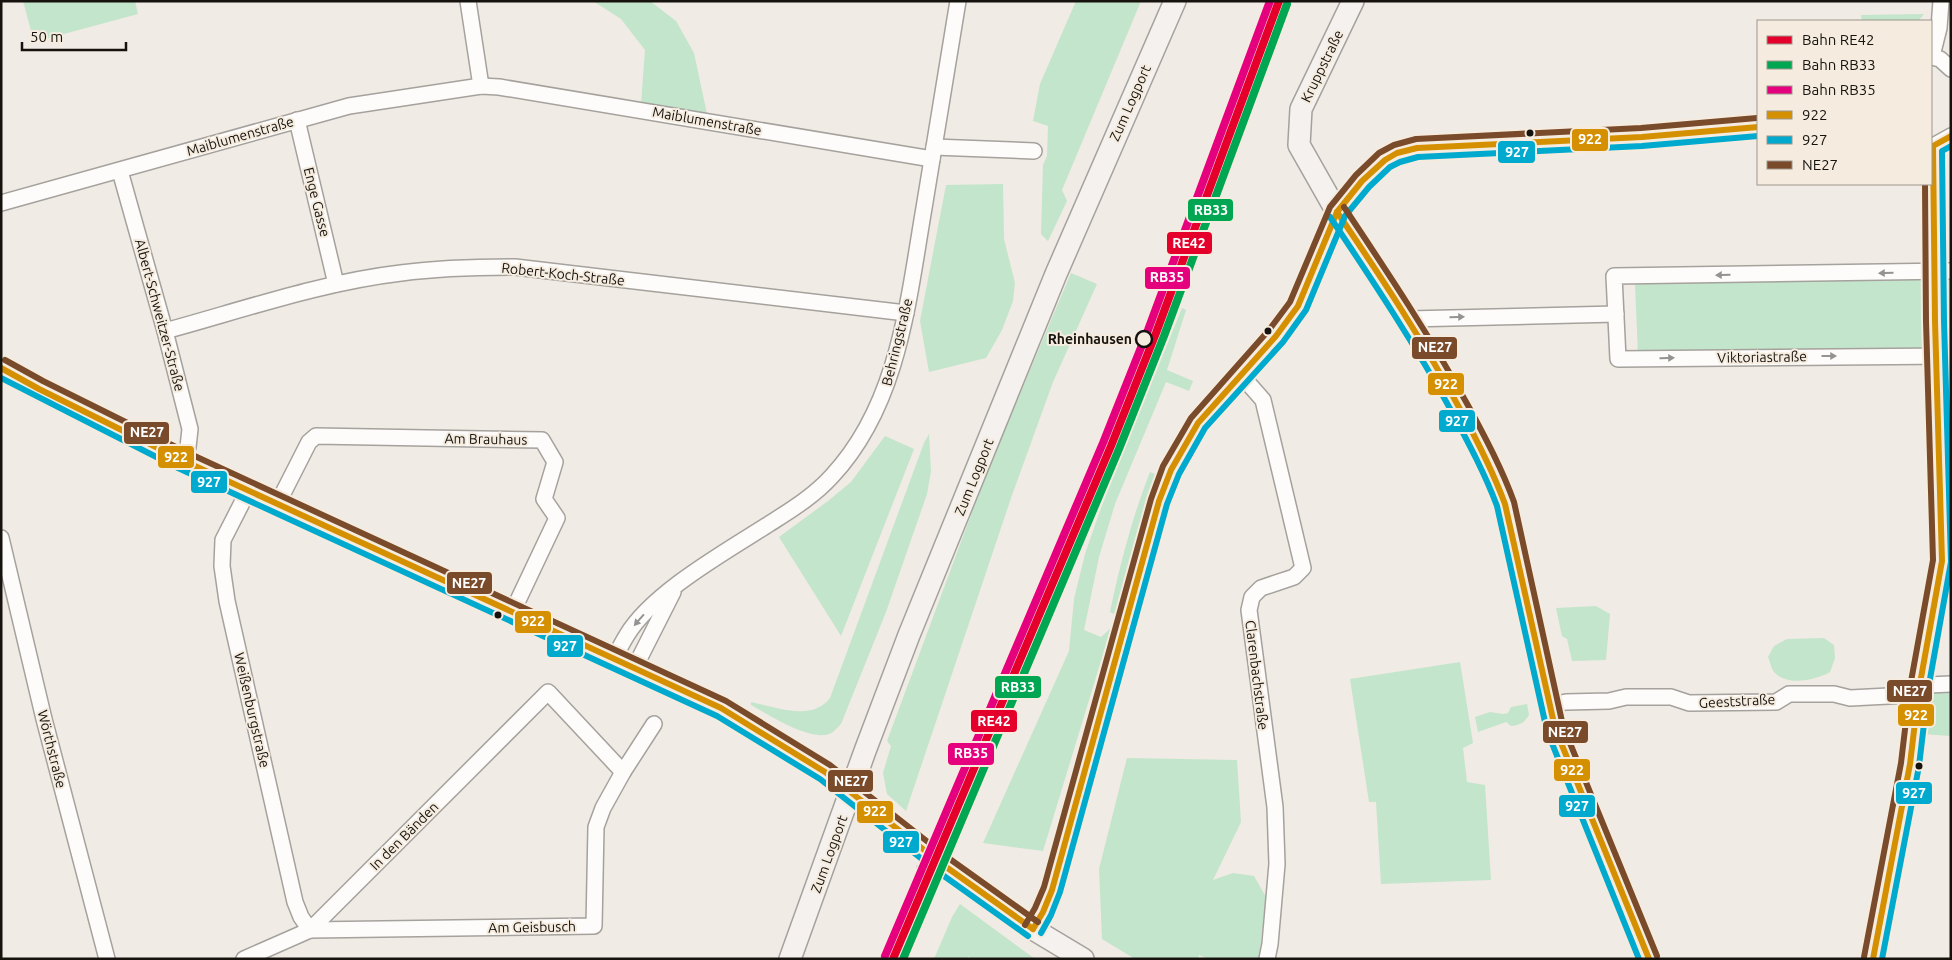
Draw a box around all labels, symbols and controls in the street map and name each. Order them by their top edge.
scale bar [22,20,126,52]
legend [1757,20,1932,185]
street label: Kruppstraße [1298,27,1346,105]
text: 50 m [30,28,63,45]
text: Bahn RE42 [1802,31,1875,48]
text: Bahn RB33 [1802,56,1876,73]
street label: Zum Logport [1106,62,1154,144]
text: Bahn RB35 [1802,81,1876,98]
street label: Maiblumenstraße [651,104,763,138]
text: 922 [1802,106,1827,123]
street label: Maiblumenstraße [185,113,295,159]
unlabelled marker [1525,128,1535,138]
line badge: 922 [1571,128,1609,152]
text: 922 [1578,131,1602,147]
text: 927 [1802,131,1827,148]
line badge: 927 [1497,140,1536,164]
text: 927 [1505,144,1529,160]
text: NE27 [1802,156,1838,173]
street label: Enge Gasse [301,166,333,238]
line badge: RB33 [1187,198,1234,222]
text: RB33 [1194,202,1228,218]
line badge: RE42 [1166,231,1213,255]
text: RE42 [1172,235,1206,251]
street label: Albert-Schweitzer-Straße [132,237,188,393]
street label: Robert-Koch-Straße [501,260,625,288]
line badge: RB35 [1144,266,1191,290]
text: RB35 [1150,269,1184,285]
one-way arrow [1878,269,1894,277]
one-way arrow [1715,271,1731,279]
street label: Behringstraße [878,297,916,387]
one-way arrow [1449,313,1465,321]
unlabelled marker [1263,326,1273,336]
marker: Rheinhausen [1135,330,1153,348]
place label: Rheinhausen [1048,331,1132,347]
line badge: NE27 [1411,336,1458,360]
text: NE27 [1418,339,1452,355]
street label: Viktoriastraße [1717,348,1807,366]
one-way arrow [1821,352,1837,360]
one-way arrow [1659,354,1675,362]
line badge: 922 [1427,372,1465,396]
text: 922 [1434,376,1458,392]
line badge: 927 [1438,409,1476,433]
text: 927 [1445,413,1469,429]
line badge: NE27 [123,421,170,445]
text: NE27 [130,424,164,440]
street label: Am Brauhaus [444,430,528,448]
street label: Zum Logport [951,436,997,518]
line badge: 922 [157,445,195,469]
text: 922 [164,449,188,465]
line badge: 927 [190,470,228,494]
text: 927 [197,474,221,490]
line badge: NE27 [446,571,493,595]
text: NE27 [452,575,486,591]
unlabelled marker [493,610,503,620]
line badge: 922 [514,610,552,634]
text: 922 [521,613,545,629]
one-way arrow [634,614,645,626]
street label: Clarenbachstraße [1242,619,1272,731]
line badge: 927 [546,634,584,658]
text: 927 [553,638,577,654]
street label: Weißenburgstraße [231,651,273,769]
line badge: RB33 [994,675,1042,699]
text: RB33 [1001,679,1035,695]
line badge: NE27 [1886,679,1933,703]
text: NE27 [1893,683,1927,699]
street label: Geeststraße [1698,691,1776,711]
line badge: 922 [1897,703,1935,727]
text: 922 [1904,707,1928,723]
street label: Wörthstraße [35,708,69,790]
line badge: RE42 [970,709,1018,733]
text: RE42 [977,713,1011,729]
line badge: NE27 [1542,720,1589,744]
text: NE27 [1548,724,1582,740]
line badge: RB35 [947,742,995,766]
text: RB35 [954,745,988,761]
line badge: 922 [1553,758,1591,782]
unlabelled marker [1914,761,1924,771]
text: 922 [1560,762,1584,778]
line badge: NE27 [827,769,874,793]
text: NE27 [834,773,868,789]
line badge: 927 [1895,781,1933,805]
text: 927 [1902,785,1926,801]
line badge: 927 [1558,794,1596,818]
text: 927 [1565,798,1589,814]
street label: In den Bänden [367,799,441,873]
line badge: 922 [856,800,894,824]
text: 922 [863,803,887,819]
street label: Zum Logport [808,812,851,895]
line badge: 927 [882,830,920,854]
text: 927 [889,834,913,850]
street label: Am Geisbusch [488,918,576,936]

